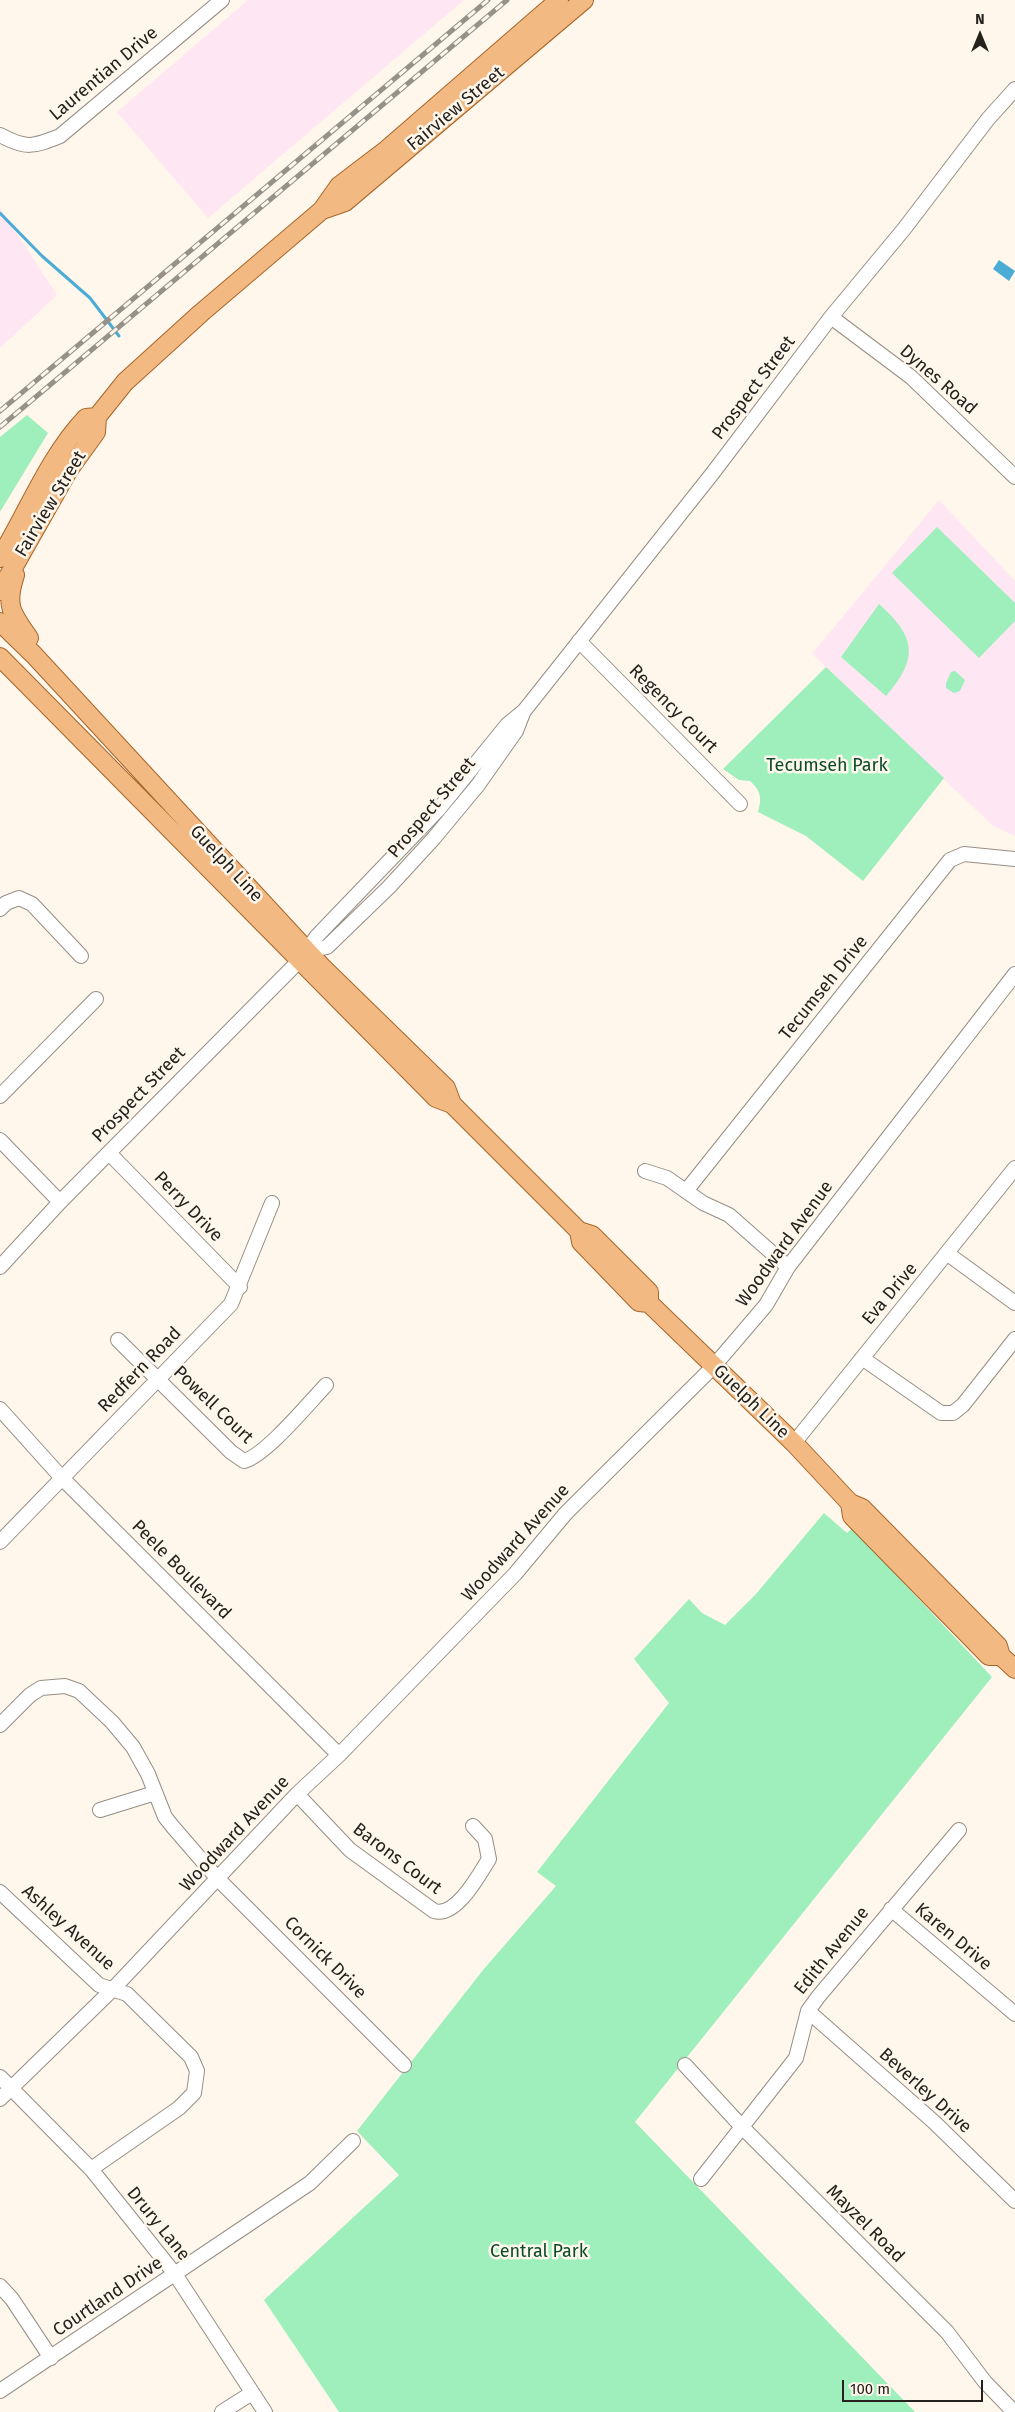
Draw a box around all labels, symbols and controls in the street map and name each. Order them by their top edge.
north arrow [955,10,1005,60]
text: N [975,11,985,28]
street label: Laurentian Drive [45,22,163,126]
street label: Fairview Street [403,62,509,156]
street label: Prospect Street [708,332,800,444]
street label: Dynes Road [895,341,981,419]
street label: Fairview Street [11,447,91,561]
street label: Regency Court [624,660,722,758]
street label: Prospect Street [384,753,480,863]
park label: Tecumseh Park [766,755,888,777]
street label: Guelph Line [185,821,267,907]
street label: Tecumseh Drive [775,931,873,1045]
street label: Prospect Street [88,1043,190,1147]
street label: Perry Drive [149,1167,227,1247]
street label: Woodward Avenue [732,1177,838,1311]
street label: Eva Drive [858,1258,922,1330]
street label: Redfern Road [94,1323,186,1417]
street label: Guelph Line [708,1360,794,1444]
street label: Powell Court [169,1362,257,1448]
street label: Woodward Avenue [458,1480,574,1606]
street label: Peele Boulevard [127,1516,235,1624]
street label: Woodward Avenue [176,1772,294,1896]
street label: Barons Court [348,1819,446,1899]
street label: Ashley Avenue [17,1881,119,1975]
street label: Karen Drive [910,1899,996,1975]
street label: Edith Avenue [790,1903,874,1999]
street label: Cornick Drive [279,1912,371,2004]
street label: Beverley Drive [874,2044,976,2138]
street label: Mayzel Road [821,2180,909,2268]
street label: Drury Lane [122,2183,194,2265]
park label: Central Park [490,2241,588,2263]
street label: Courtland Drive [49,2252,167,2342]
scale bar [845,2370,986,2402]
text: 100 m [850,2380,890,2398]

